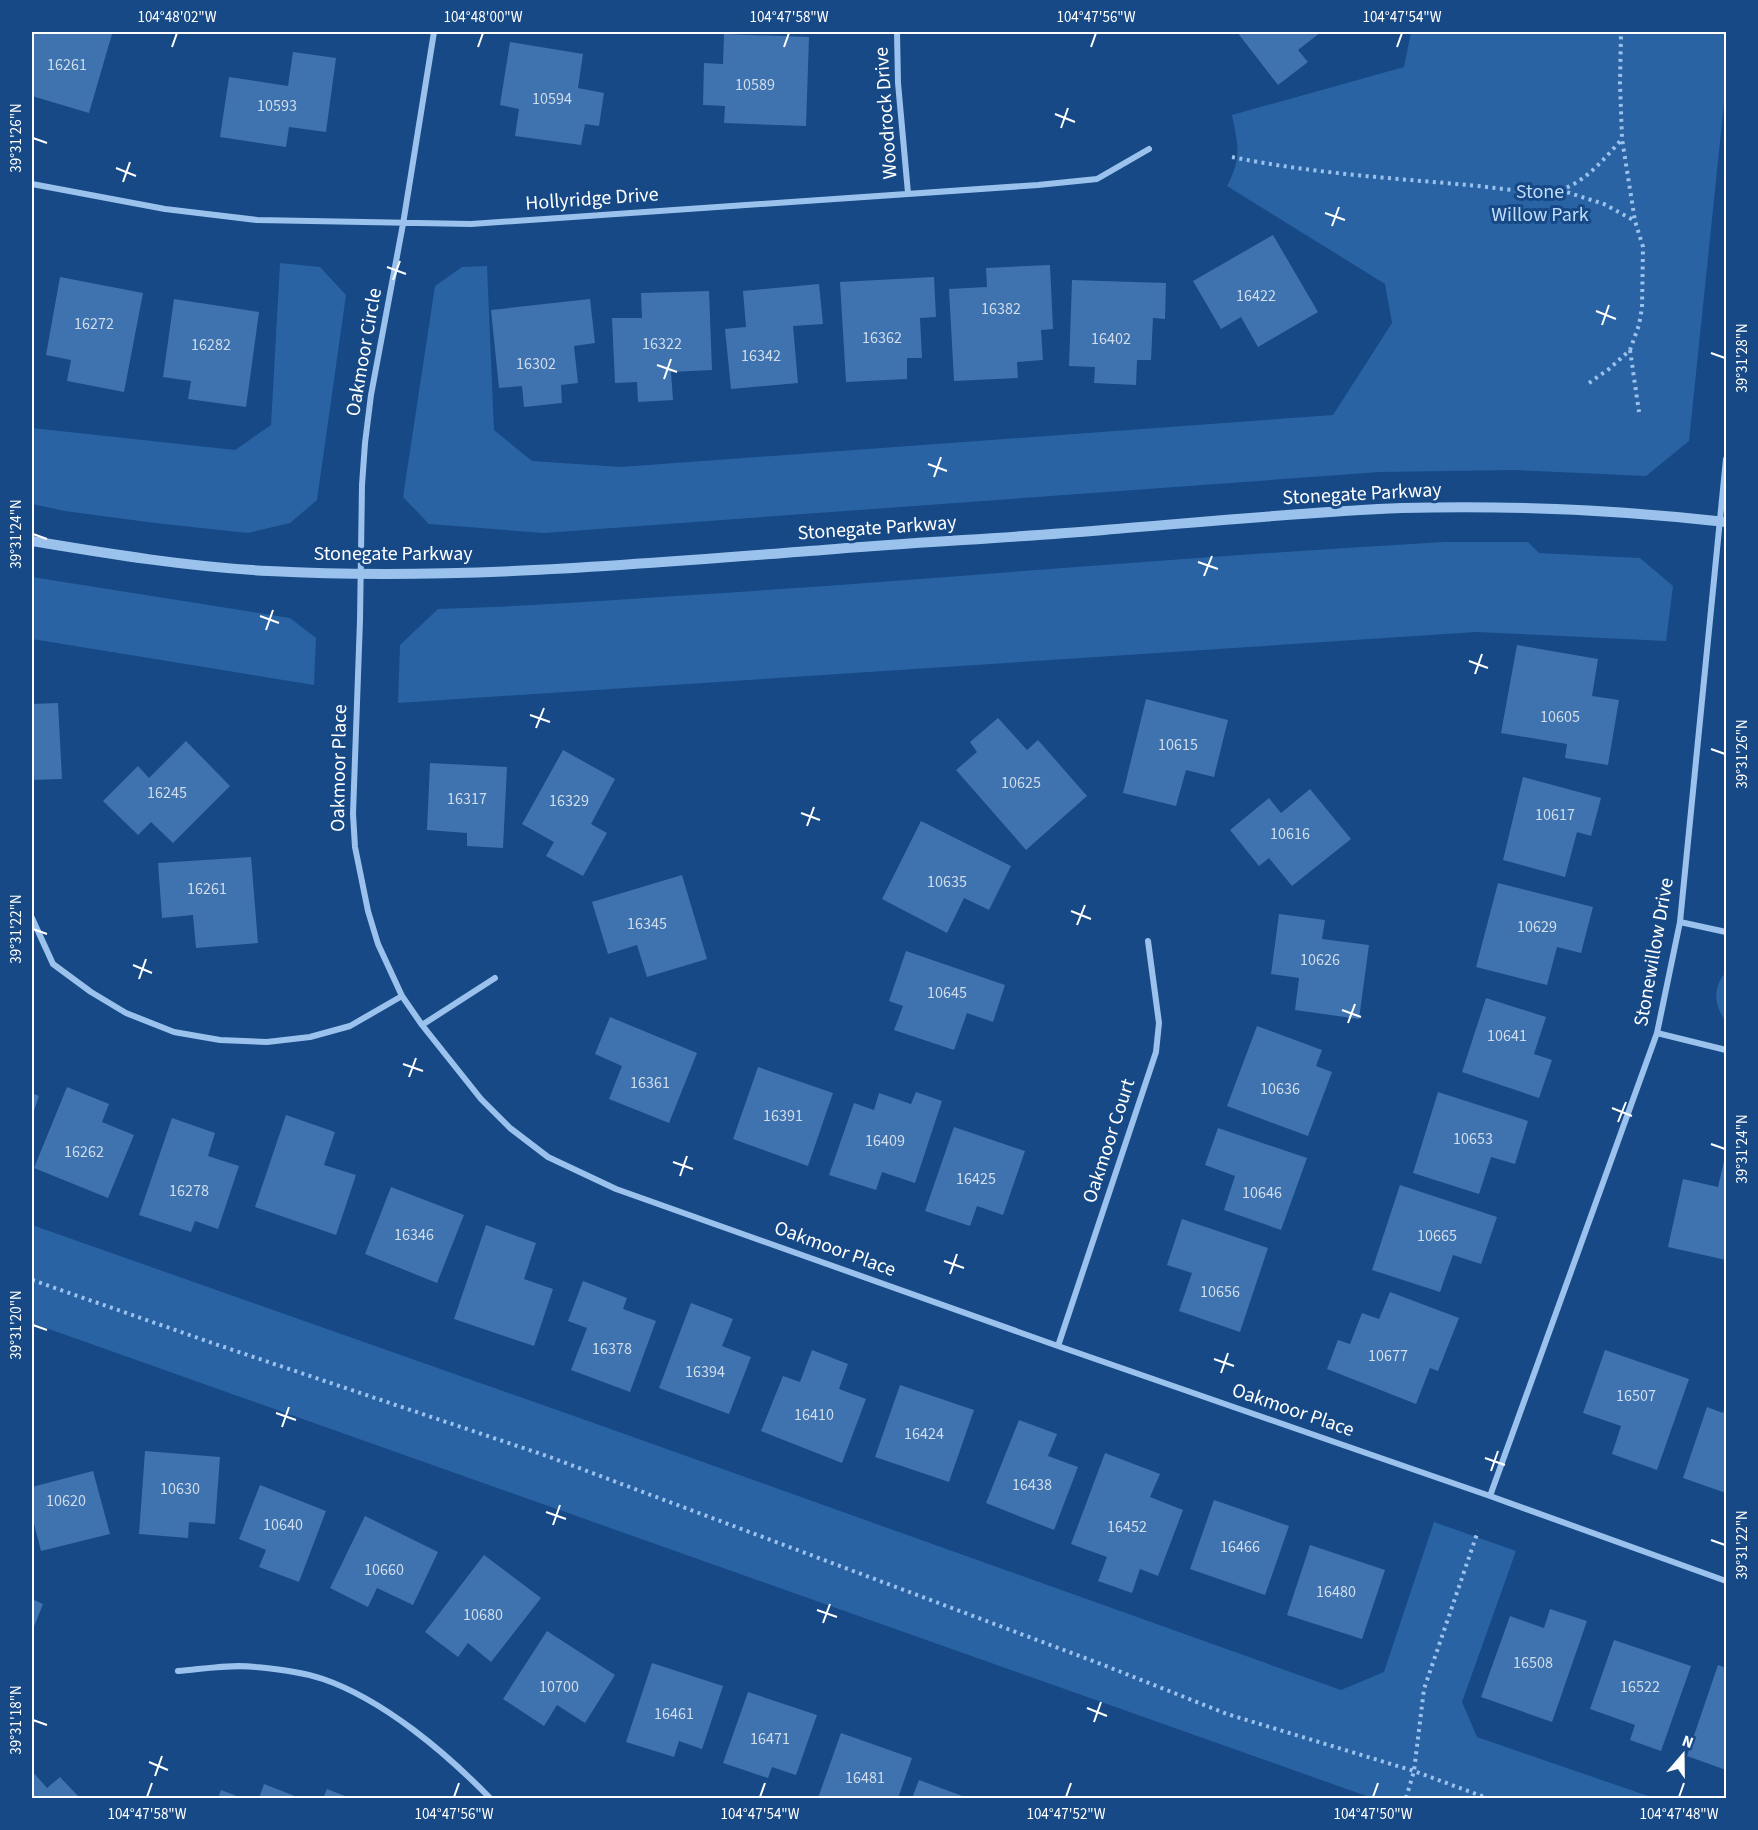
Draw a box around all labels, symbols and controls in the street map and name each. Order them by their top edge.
text: 104°48'02"W [137,7,217,28]
text: 104°48'00"W [443,7,523,28]
text: 104°47'58"W [749,7,829,28]
text: 104°47'56"W [1056,7,1136,28]
text: 104°47'54"W [1362,7,1442,28]
street label: Woodrock Drive [867,46,905,180]
house number: 16261 [47,54,87,76]
house number: 10589 [735,74,775,96]
house number: 10594 [532,88,572,110]
house number: 10593 [257,95,297,117]
text: 39°31'26"N [6,103,27,173]
park label: Stone Willow Park [1491,178,1589,229]
street label: Hollyridge Drive [524,180,660,218]
house number: 16422 [1236,285,1276,307]
street label: Oakmoor Circle [339,286,389,418]
house number: 16382 [981,298,1021,320]
house number: 16272 [74,313,114,335]
text: 39°31'28"N [1732,323,1753,393]
house number: 16362 [862,327,902,349]
house number: 16402 [1091,328,1131,350]
house number: 16322 [642,333,682,355]
house number: 16282 [191,334,231,356]
house number: 16342 [741,345,781,367]
house number: 16302 [516,353,556,375]
street label: Stonegate Parkway [1282,476,1443,512]
text: 39°31'24"N [6,499,27,569]
street label: Stonegate Parkway [797,508,958,548]
street label: Stonegate Parkway [313,540,473,568]
street label: Oakmoor Place [324,704,354,832]
house number: 10605 [1540,706,1580,728]
text: 39°31'26"N [1732,719,1753,789]
house number: 10615 [1158,734,1198,756]
house number: 10625 [1001,772,1041,794]
house number: 16245 [147,782,187,804]
house number: 16317 [447,788,487,810]
house number: 16329 [549,790,589,812]
house number: 10617 [1535,804,1575,826]
house number: 10616 [1270,823,1310,845]
house number: 10635 [927,871,967,893]
street label: Stonewillow Drive [1627,875,1681,1029]
house number: 16261 [187,878,227,900]
text: 39°31'22"N [6,894,27,964]
house number: 16345 [627,913,667,935]
house number: 10629 [1517,916,1557,938]
house number: 10626 [1300,949,1340,971]
house number: 10645 [927,982,967,1004]
house number: 10641 [1487,1025,1527,1047]
house number: 16361 [630,1072,670,1094]
street label: Oakmoor Court [1076,1075,1142,1207]
house number: 10636 [1260,1078,1300,1100]
house number: 16391 [763,1105,803,1127]
text: 39°31'24"N [1732,1114,1753,1184]
house number: 10653 [1453,1128,1493,1150]
house number: 16409 [865,1130,905,1152]
house number: 16262 [64,1141,104,1163]
house number: 16425 [956,1168,996,1190]
house number: 16278 [169,1180,209,1202]
house number: 10646 [1242,1182,1282,1204]
street label: Oakmoor Place [770,1214,900,1284]
house number: 16346 [394,1224,434,1246]
house number: 10665 [1417,1225,1457,1247]
house number: 10656 [1200,1281,1240,1303]
text: 39°31'20"N [6,1290,27,1360]
house number: 16378 [592,1338,632,1360]
house number: 10677 [1368,1345,1408,1367]
house number: 16394 [685,1361,725,1383]
street label: Oakmoor Place [1228,1376,1358,1444]
house number: 16507 [1616,1385,1656,1407]
house number: 16410 [794,1404,834,1426]
house number: 16424 [904,1423,944,1445]
house number: 16438 [1012,1474,1052,1496]
house number: 10630 [160,1478,200,1500]
house number: 10620 [46,1490,86,1512]
text: 39°31'22"N [1732,1510,1753,1580]
house number: 10640 [263,1514,303,1536]
house number: 16452 [1107,1516,1147,1538]
house number: 16466 [1220,1536,1260,1558]
house number: 10660 [364,1559,404,1581]
house number: 16480 [1316,1581,1356,1603]
house number: 10680 [463,1604,503,1626]
house number: 16508 [1513,1652,1553,1674]
house number: 10700 [539,1676,579,1698]
house number: 16522 [1620,1676,1660,1698]
text: 39°31'18"N [6,1685,27,1755]
house number: 16461 [654,1703,694,1725]
north arrow [1653,1725,1713,1785]
house number: 16471 [750,1728,790,1750]
text: N [1679,1730,1697,1754]
house number: 16481 [845,1767,885,1789]
text: 104°47'58"W [107,1804,187,1825]
text: 104°47'56"W [414,1804,494,1825]
text: 104°47'54"W [720,1804,800,1825]
text: 104°47'52"W [1026,1804,1106,1825]
text: 104°47'50"W [1333,1804,1413,1825]
text: 104°47'48"W [1639,1804,1719,1825]

